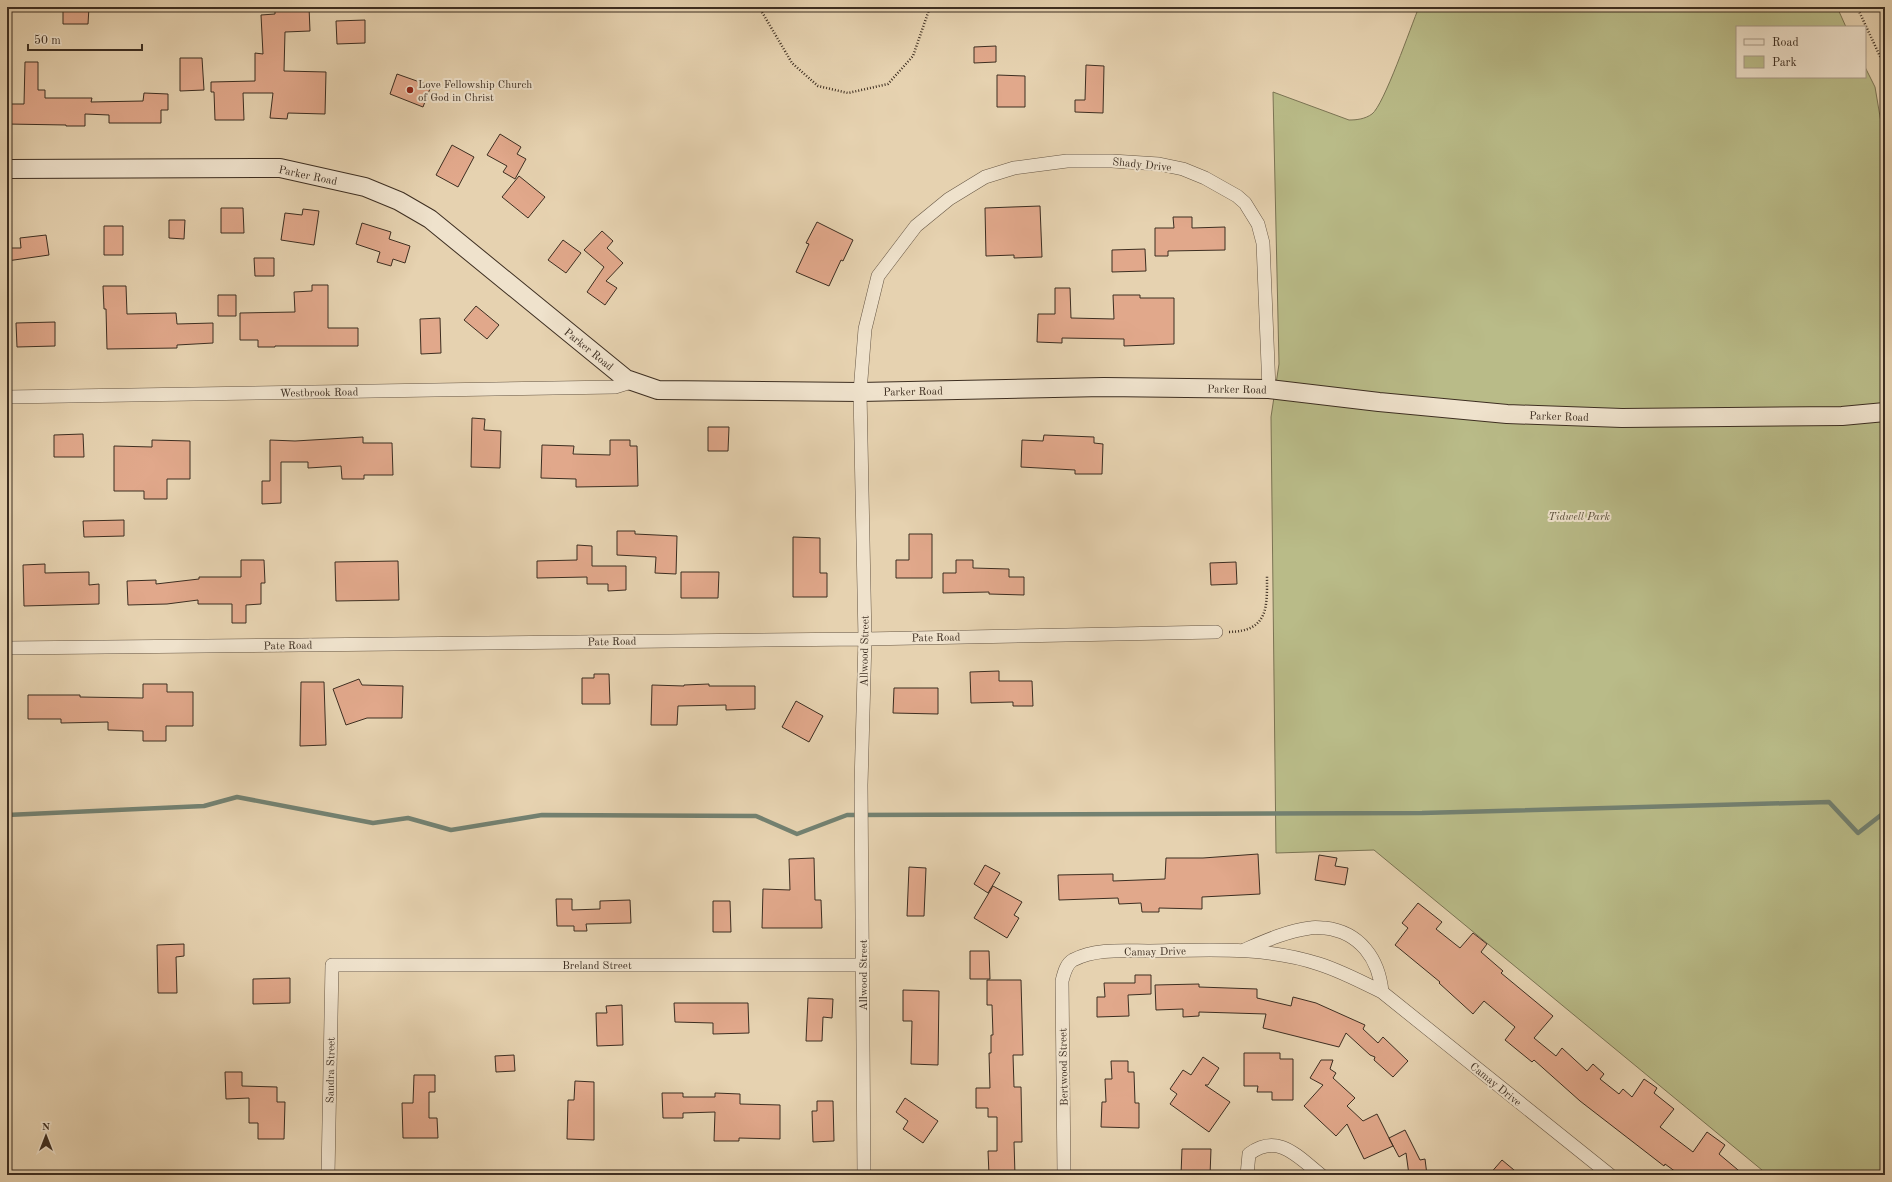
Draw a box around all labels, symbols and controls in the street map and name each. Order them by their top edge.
scale bar [28,26,142,52]
legend [1736,26,1866,78]
text: 50 m [34,34,61,47]
text: Road [1772,37,1799,49]
text: Park [1772,57,1797,69]
place label: Love Fellowship Church of God in Christ [418,80,532,104]
marker: Love Fellowship Church of God in Christ [405,85,415,95]
street label: Shady Drive [1112,157,1172,174]
street label: Parker Road [277,165,338,188]
street label: Parker Road [561,327,615,373]
street label: Parker Road [1207,384,1267,397]
street label: Parker Road [883,386,943,399]
street label: Westbrook Road [280,387,359,400]
street label: Parker Road [1529,411,1589,424]
park label: Tidwell Park [1548,512,1610,523]
street label: Allwood Street [859,615,872,687]
street label: Pate Road [911,633,961,644]
street label: Pate Road [587,637,637,648]
street label: Pate Road [263,641,313,652]
street label: Allwood Street [859,939,870,1011]
street label: Camay Drive [1124,946,1186,959]
street label: Breland Street [562,961,632,972]
street label: Bertwood Street [1058,1028,1071,1106]
street label: Sandra Street [325,1037,338,1103]
street label: Camay Drive [1467,1061,1523,1109]
north arrow [26,1116,66,1156]
text: N [42,1122,51,1133]

